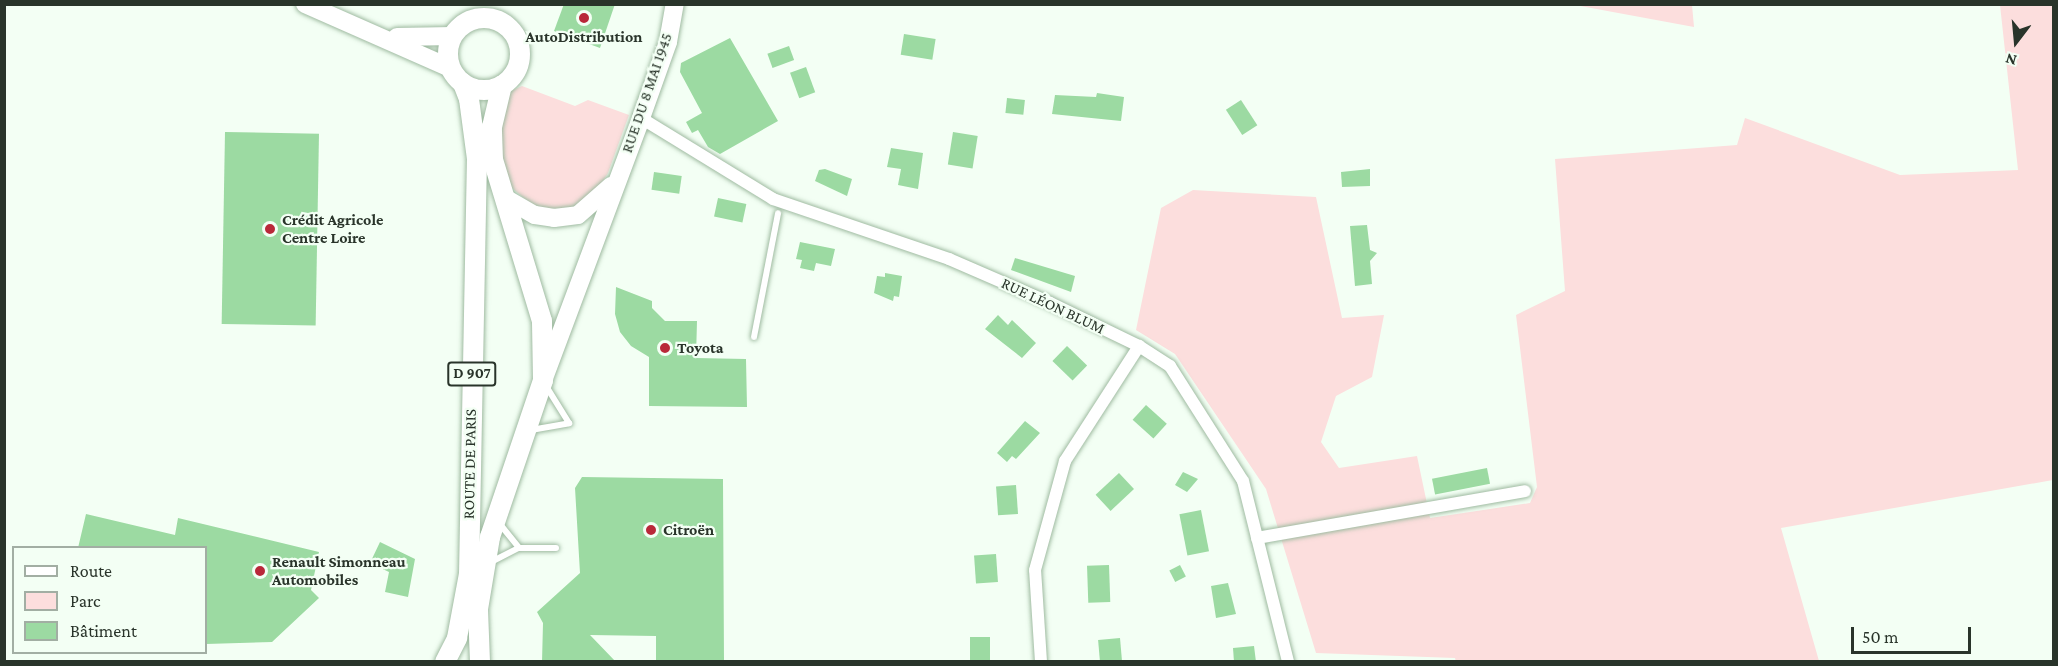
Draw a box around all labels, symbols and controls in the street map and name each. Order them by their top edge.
marker: AutoDistribution [577,11,591,25]
north arrow [1986,12,2046,72]
place label: AutoDistribution [525,27,643,47]
street label: RUE DU 8 MAI 1945 [617,31,677,155]
text: N [2003,50,2018,69]
place label: Crédit Agricole Centre Loire [282,210,383,248]
marker: Crédit Agricole Centre Loire [263,222,277,236]
street label: RUE LÉON BLUM [998,274,1108,338]
place label: Toyota [677,338,723,358]
marker: Toyota [658,341,672,355]
road number: D 907 [446,362,498,386]
street label: ROUTE DE PARIS [459,409,481,519]
place label: Citroën [663,520,714,540]
marker: Citroën [644,523,658,537]
legend [12,546,207,654]
place label: Renault Simonneau Automobiles [272,552,406,590]
text: Route [70,561,112,581]
marker: Renault Simonneau Automobiles [253,564,267,578]
text: Parc [70,591,101,611]
scale bar [1854,615,1974,653]
text: Bâtiment [70,621,137,641]
text: 50 m [1862,627,1899,647]

